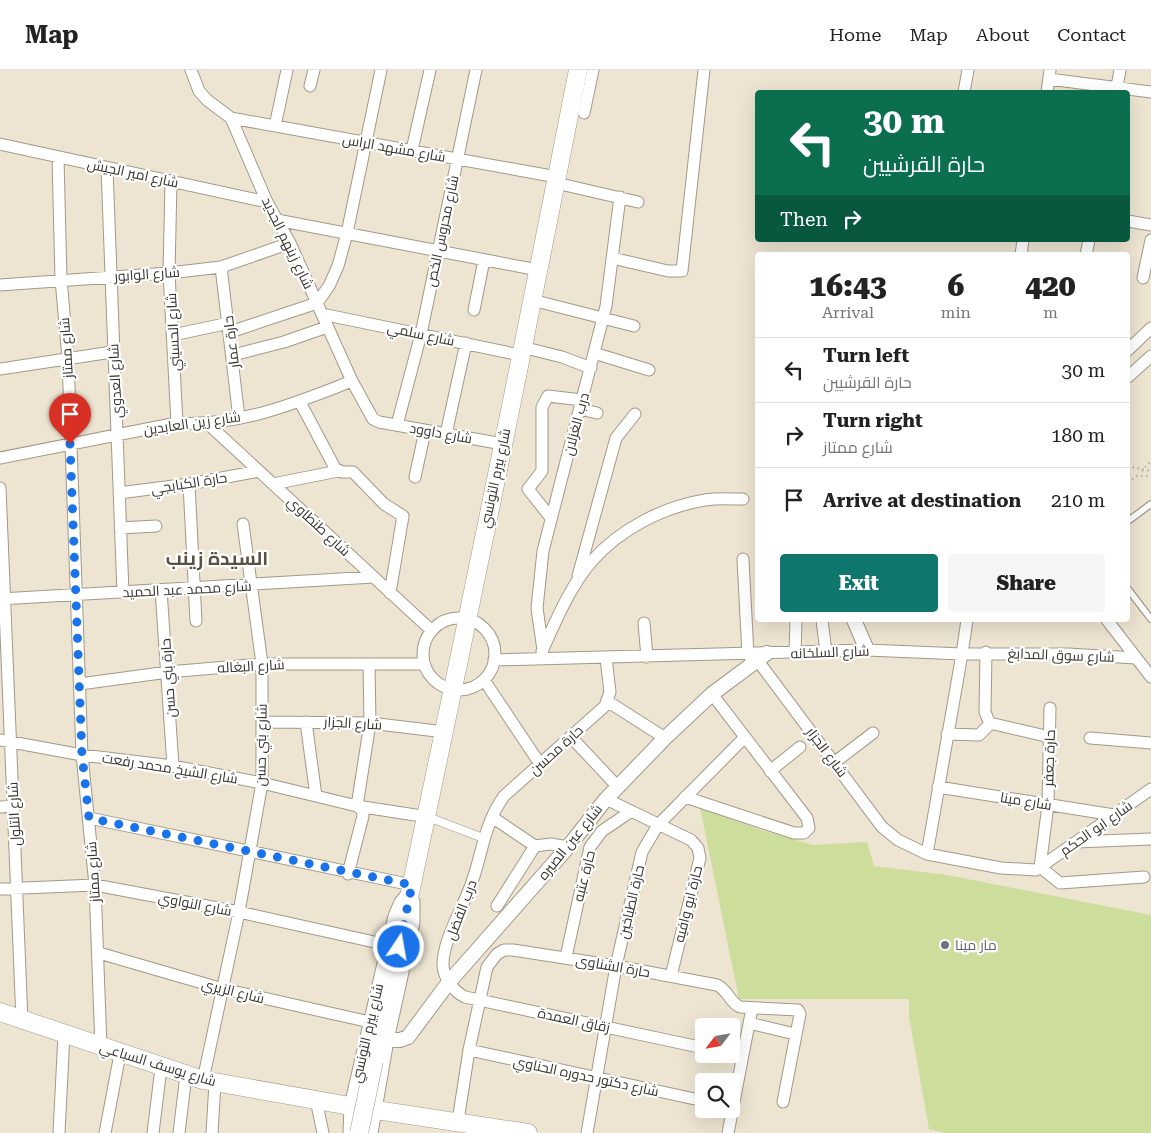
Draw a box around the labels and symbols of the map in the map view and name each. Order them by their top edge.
street label: شارع مشهد الراس [341,131,447,166]
street label: شارع امير الجيش [86,156,180,191]
street label: شارع محروس الخص [422,174,463,288]
street label: شارع زينهم الجديد [257,195,317,292]
street label: شارع الوابور [113,264,180,285]
street label: شارع الحسيني [163,292,187,372]
street label: حارة عمار [220,315,242,370]
street label: شارع ممتاز [56,317,77,380]
street label: شارع سلمي [385,319,456,353]
street label: شارع العدوي [105,343,129,419]
street label: درب الغزلان [560,391,592,457]
pin [49,393,91,444]
street label: شارع زين العابدين [142,408,242,439]
street label: شارع داوود [408,420,474,447]
street label: شارع بيرم التونسي [477,427,516,530]
street label: حارة الكبابجي [150,469,229,501]
street label: شارع طنطاوي [282,493,354,562]
district label: السيدة زينب [166,547,268,571]
street label: شارع محمد عبد الحميد [122,578,252,601]
street label: حارة بني حسن [157,638,183,718]
street label: شارع السلخانه [790,643,870,662]
street label: شارع سوق المدابغ [1007,645,1115,666]
street label: شارع البغاله [217,656,285,677]
street label: شارع بني حسن [252,703,274,787]
street label: شارع الجزار [322,713,383,734]
street label: حارة محسن [526,722,586,778]
street label: شارع الجزار [802,723,851,781]
street label: حارة جعفر [1040,729,1058,788]
street label: شارع الشيخ محمد رفعت [101,749,239,788]
street label: شارع التلول [4,782,25,846]
street label: شارع مينا [999,789,1053,814]
street label: شارع ابو الحكم [1057,797,1136,860]
street label: شارع عين الصيره [535,801,606,884]
street label: شارع ممتاز [83,841,104,904]
street label: حارة عتبه [570,849,598,903]
street label: حارة الطباخين [615,864,647,940]
street label: حارة ابو وافيه [671,864,705,944]
street label: درب الفضل [442,878,480,942]
street label: شارع النواوي [156,889,233,923]
position arrow [372,920,424,972]
place label: مار مينا [955,937,997,953]
marker: مار مينا [939,939,951,951]
street label: حارة الشناوى [574,952,652,980]
street label: شارع الزيري [199,975,266,1010]
street label: شارع بيرم التونسي [348,982,389,1085]
street label: زقاق العمدة [536,1005,612,1036]
north arrow [695,1018,740,1062]
street label: شارع يوسف السباعي [97,1039,218,1093]
street label: شارع دكتور حدوره الحناوي [511,1053,660,1103]

